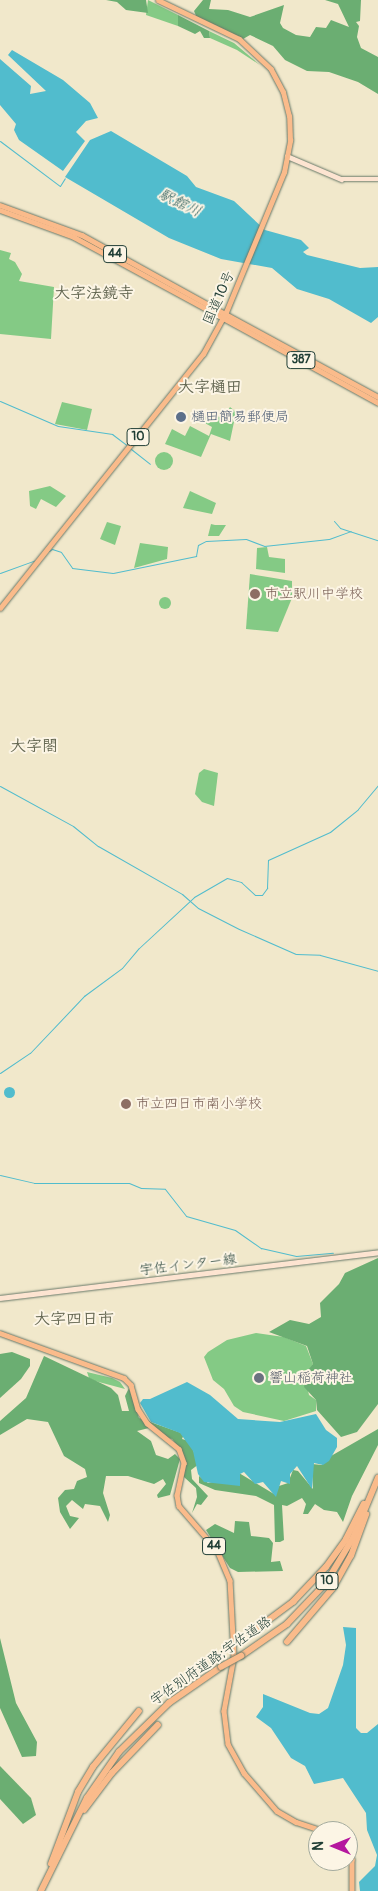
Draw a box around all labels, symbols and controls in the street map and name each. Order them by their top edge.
water label: 駅館川 [156,185,204,221]
road number: 44 [102,244,128,264]
street label: 国道10号 [200,269,238,327]
district label: 大字法鏡寺 [54,283,134,303]
road number: 387 [286,350,316,370]
district label: 大字樋田 [178,377,242,397]
place label: 樋田簡易郵便局 [191,409,289,425]
marker: 樋田簡易郵便局 [175,411,187,423]
road number: 10 [126,428,150,447]
place label: 市立駅川中学校 [265,586,363,602]
marker: 市立駅川中学校 [249,588,261,600]
district label: 大字閤 [10,736,58,756]
place label: 市立四日市南小学校 [136,1096,262,1112]
marker: 市立四日市南小学校 [120,1098,132,1110]
street label: 宇佐インター線 [138,1251,238,1279]
district label: 大字四日市 [34,1309,114,1329]
place label: 響山稲荷神社 [269,1370,353,1386]
marker: 響山稲荷神社 [253,1372,265,1384]
road number: 44 [202,1536,226,1555]
road number: 10 [314,1572,340,1590]
street label: 宇佐別府道路;宇佐道路 [147,1613,275,1709]
north arrow [308,1821,358,1871]
text: N [310,1841,327,1851]

